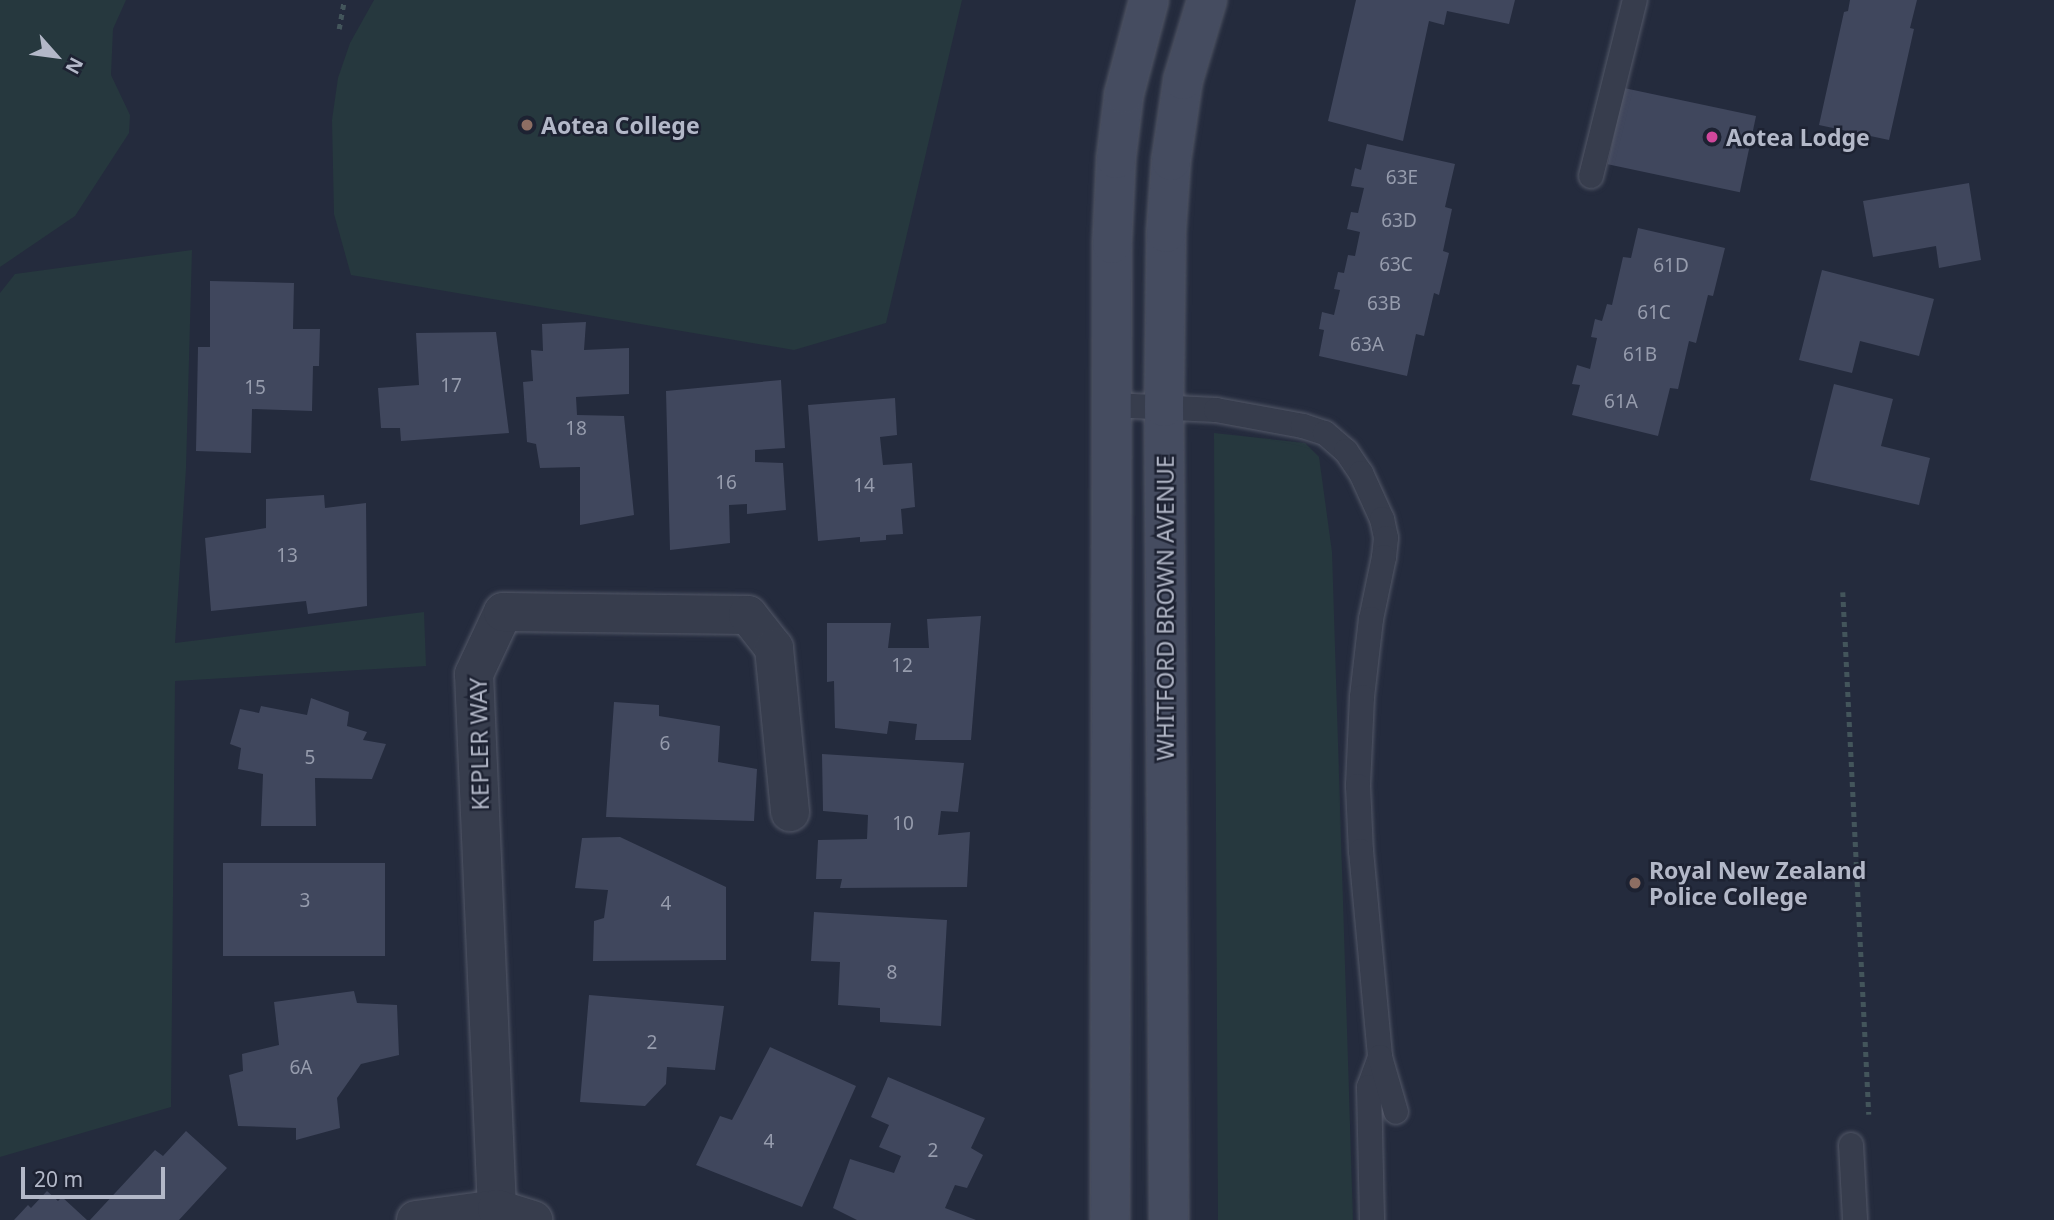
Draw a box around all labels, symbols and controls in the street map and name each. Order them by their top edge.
north arrow [21,21,91,91]
text: N [59,53,90,79]
place label: Aotea College [541,111,700,139]
marker: Aotea College [519,117,535,133]
place label: Aotea Lodge [1726,123,1870,151]
marker: Aotea Lodge [1704,129,1720,145]
house number: 63E [1386,167,1418,189]
house number: 63D [1381,210,1417,232]
house number: 63C [1379,254,1413,276]
house number: 61D [1653,255,1689,277]
house number: 63B [1367,293,1401,315]
house number: 61C [1637,302,1671,324]
house number: 63A [1350,334,1384,356]
house number: 61B [1623,344,1657,366]
house number: 17 [440,375,462,397]
house number: 15 [244,377,266,399]
house number: 61A [1604,391,1638,413]
house number: 18 [565,418,587,440]
street label: WHITFORD BROWN AVENUE [1151,455,1179,761]
house number: 16 [715,472,737,494]
house number: 14 [853,475,875,497]
house number: 13 [276,545,298,567]
house number: 12 [891,655,913,677]
street label: KEPLER WAY [464,677,494,811]
house number: 6 [660,733,670,755]
house number: 5 [305,747,315,769]
house number: 10 [892,813,914,835]
place label: Royal New Zealand Police College [1649,856,1866,910]
marker: Royal New Zealand Police College [1627,875,1643,891]
house number: 3 [300,890,310,912]
house number: 4 [661,893,671,915]
house number: 8 [887,962,897,984]
house number: 2 [647,1032,657,1054]
house number: 6A [289,1057,313,1079]
house number: 4 [764,1131,774,1153]
house number: 2 [928,1140,938,1162]
scale bar [24,1154,168,1198]
text: 20 m [34,1165,83,1193]

